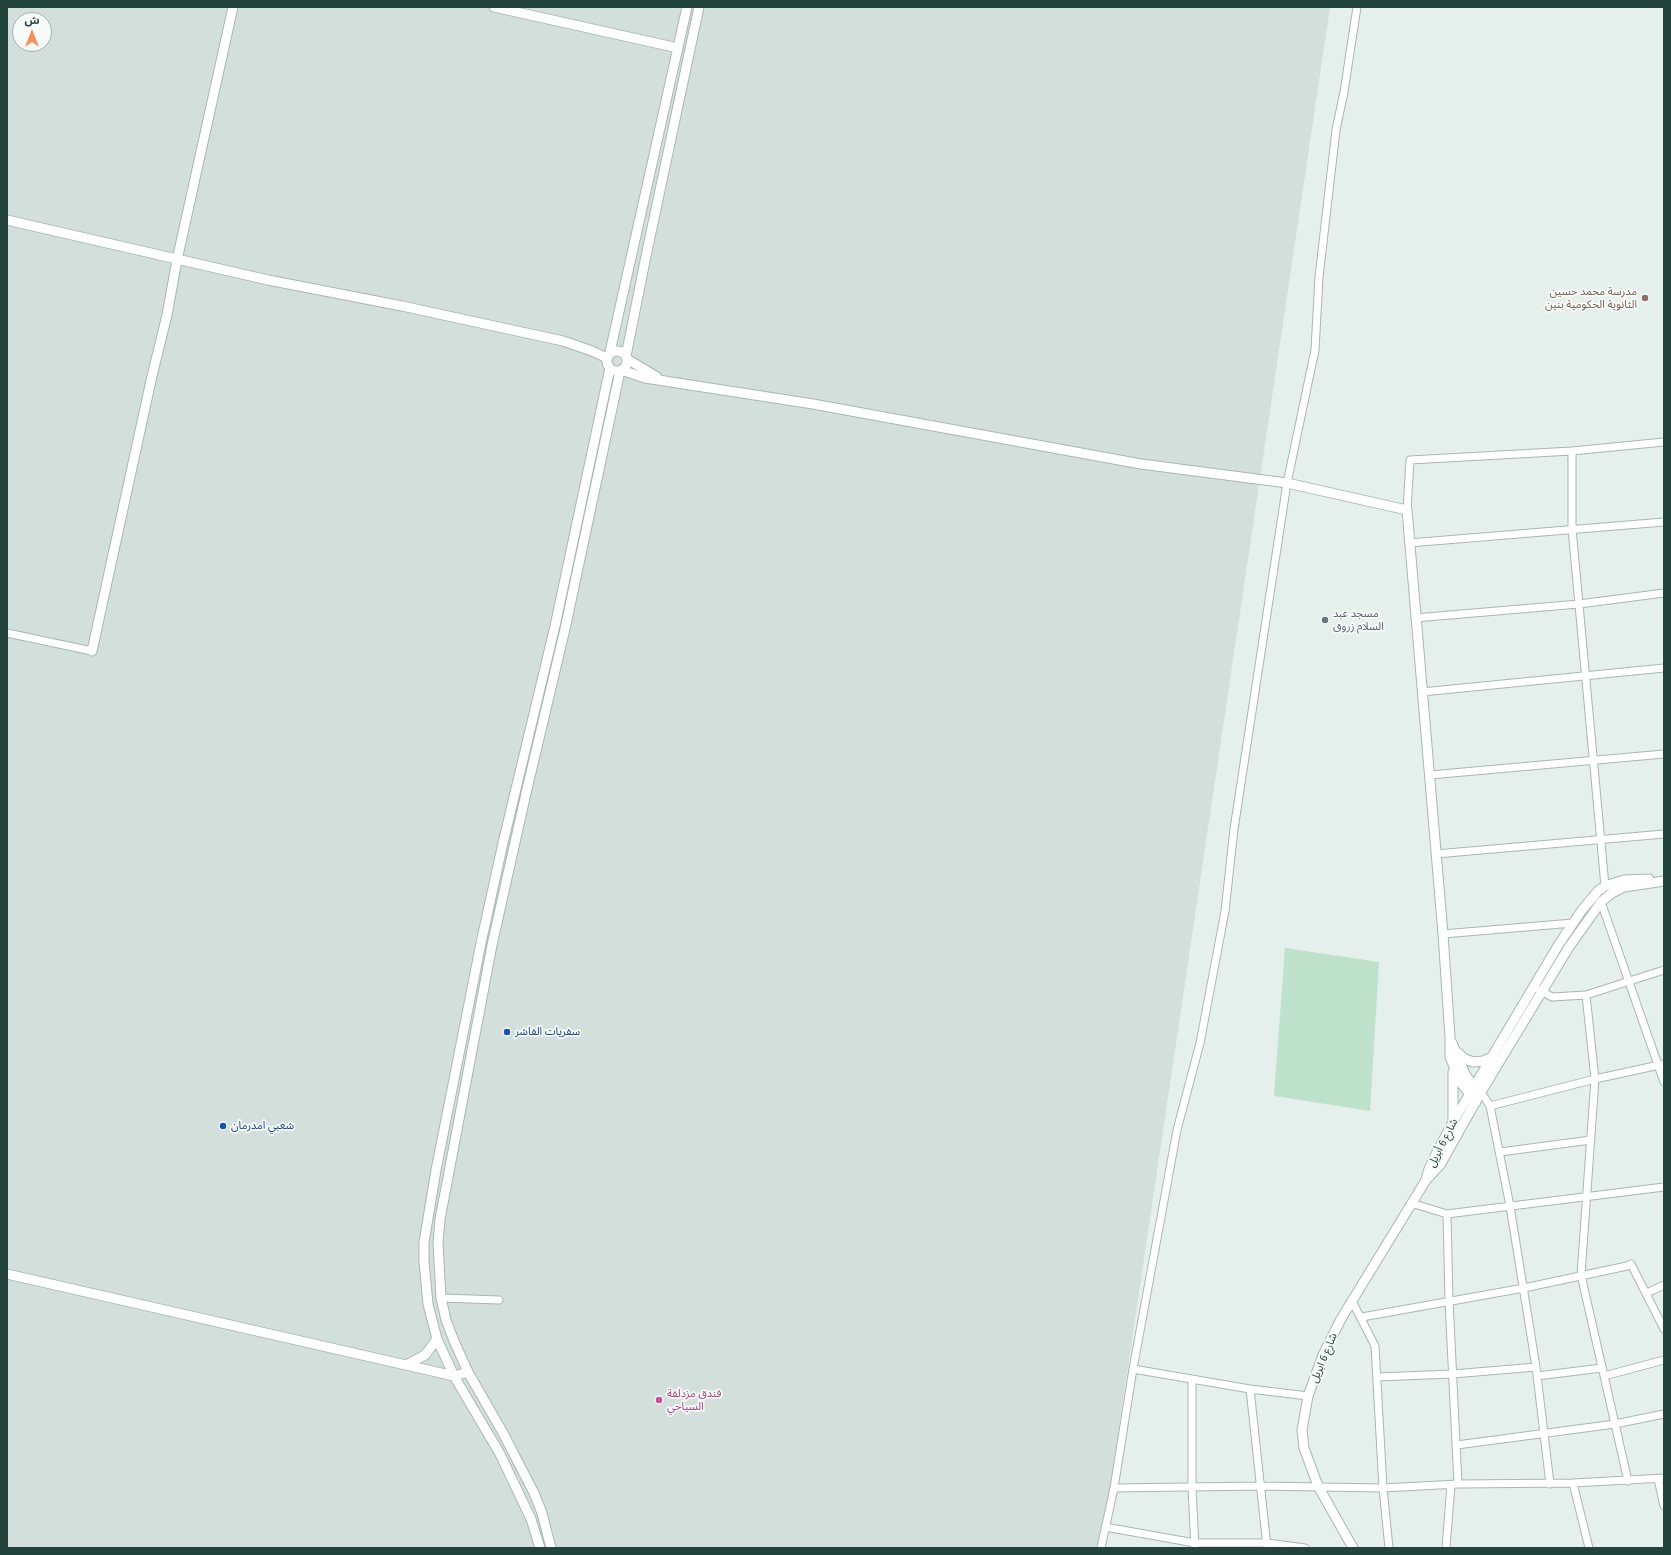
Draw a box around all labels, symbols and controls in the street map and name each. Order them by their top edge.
north arrow [12,12,52,52]
text: ش [24,14,40,27]
place label: مدرسة محمد حسين الثانوية الحكومية بنين [1545,285,1637,311]
marker: مدرسة محمد حسين الثانوية الحكومية بنين [1640,293,1650,303]
place label: مسجد عبد السلام زروق [1333,607,1384,633]
marker: مسجد عبد السلام زروق [1320,615,1330,625]
place label: سفريات الفاشر [515,1025,580,1039]
marker: سفريات الفاشر [502,1027,512,1037]
street label: شارع 6 أبريل [1425,1116,1461,1170]
place label: شعبي امدرمان [231,1119,294,1133]
marker: شعبي امدرمان [218,1121,228,1131]
street label: شارع 6 ابريل [1308,1331,1340,1385]
place label: فندق مزدلفة السياحي [667,1387,721,1413]
marker: فندق مزدلفة السياحي [654,1395,664,1405]

